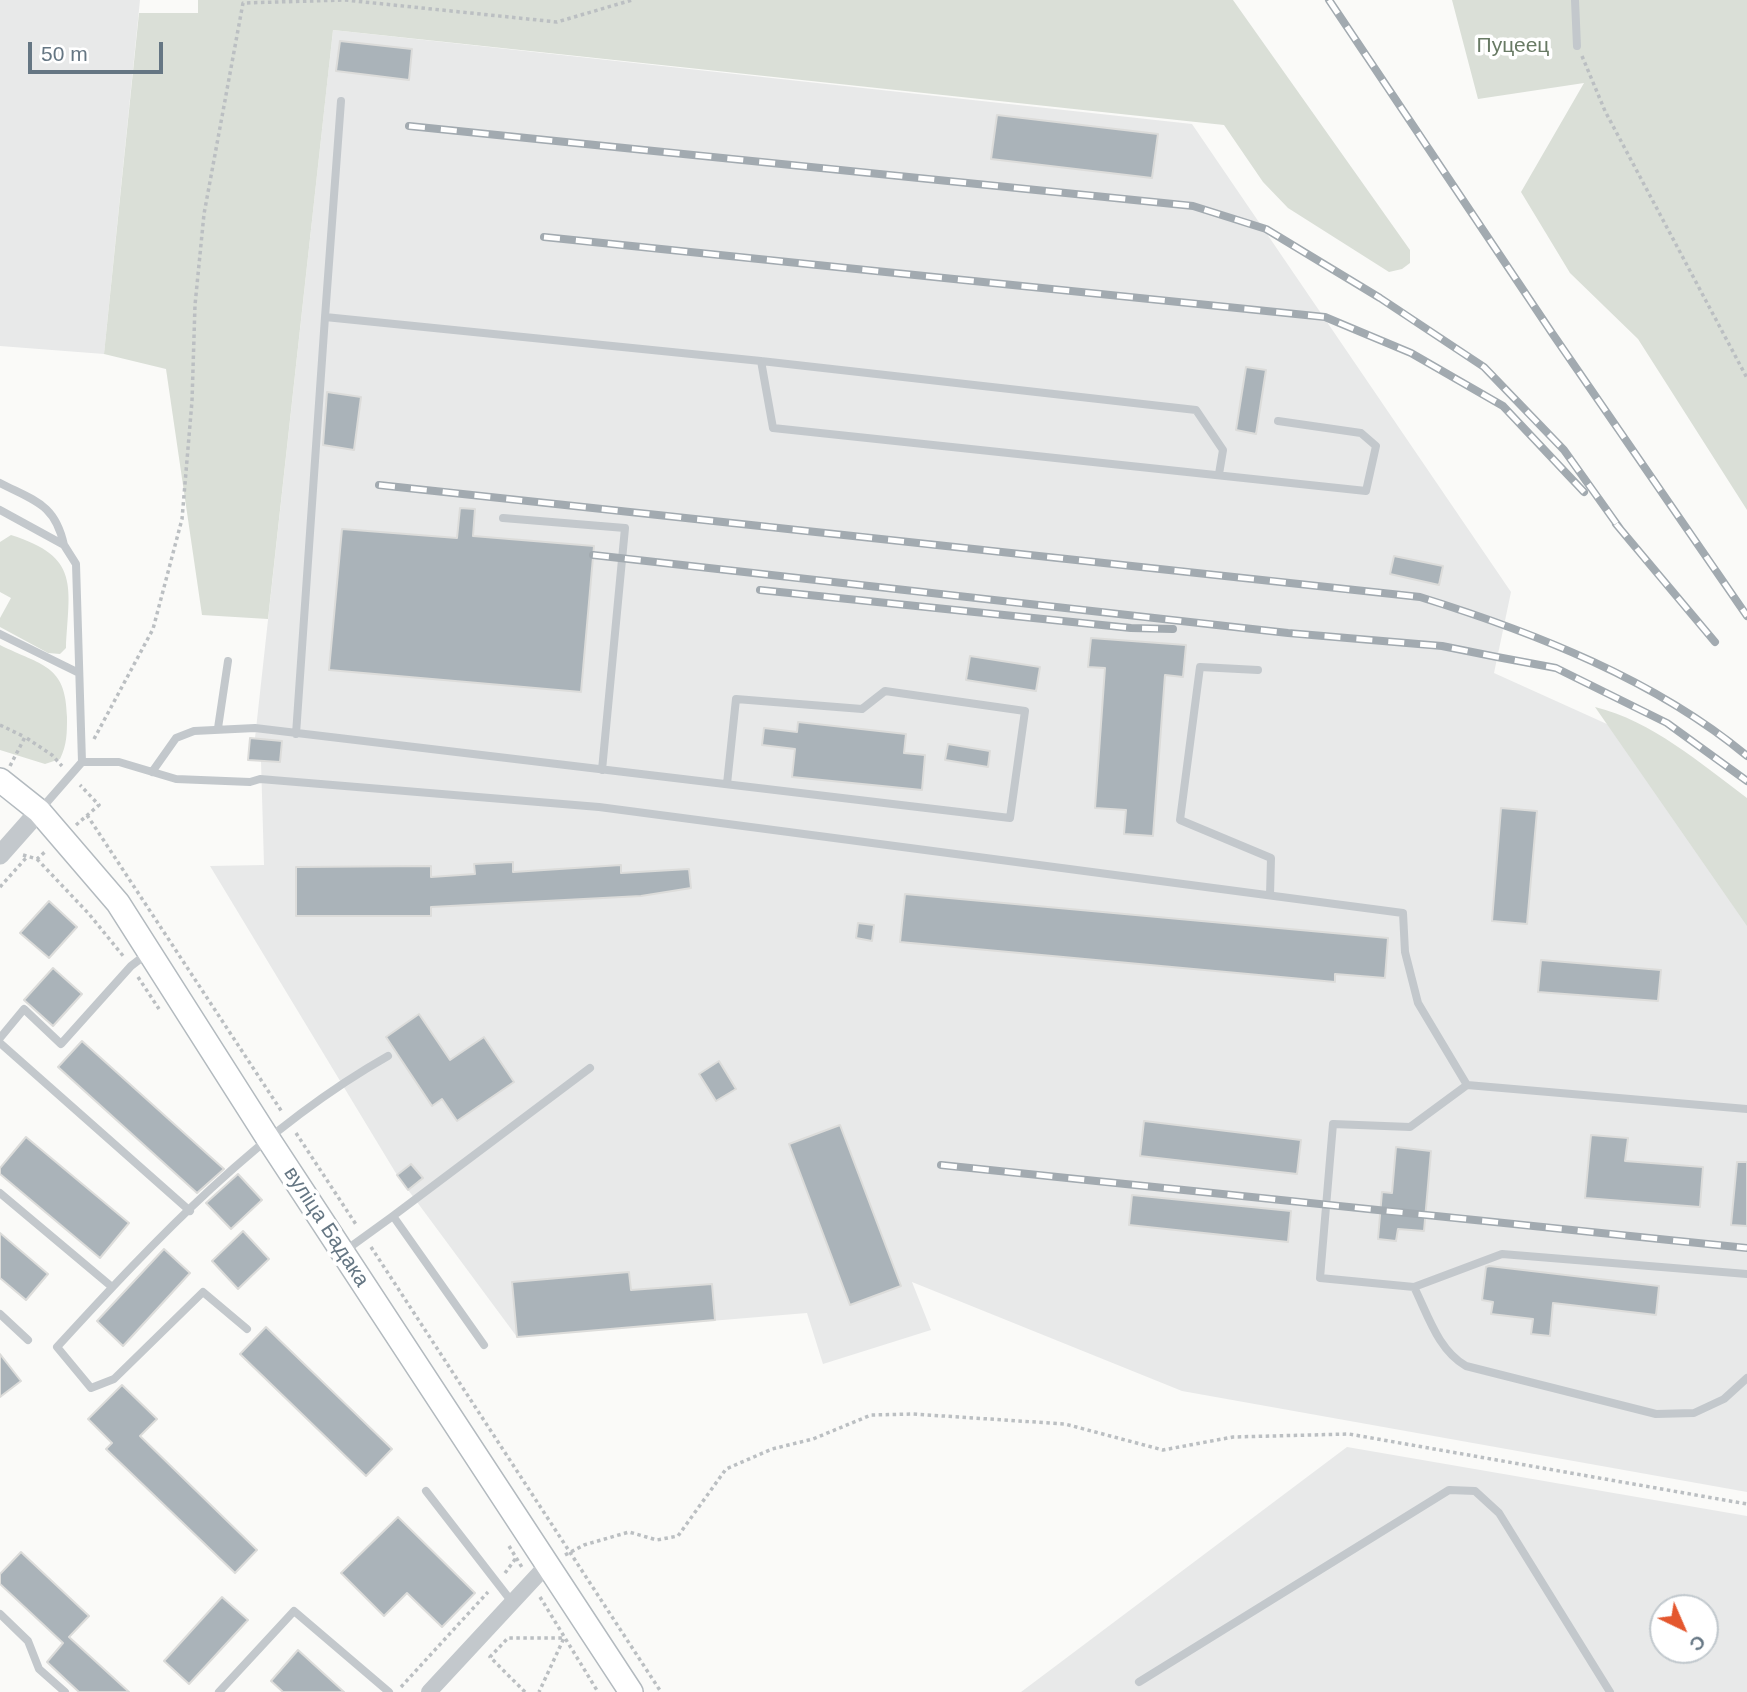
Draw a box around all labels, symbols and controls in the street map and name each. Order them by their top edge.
scale bar [32,28,166,72]
park label: Пуцеец [1477,33,1549,59]
text: 50 m [41,42,88,65]
street label: вуліца Бадака [278,1162,374,1292]
north arrow [1649,1594,1719,1664]
text: С [1685,1631,1710,1655]

